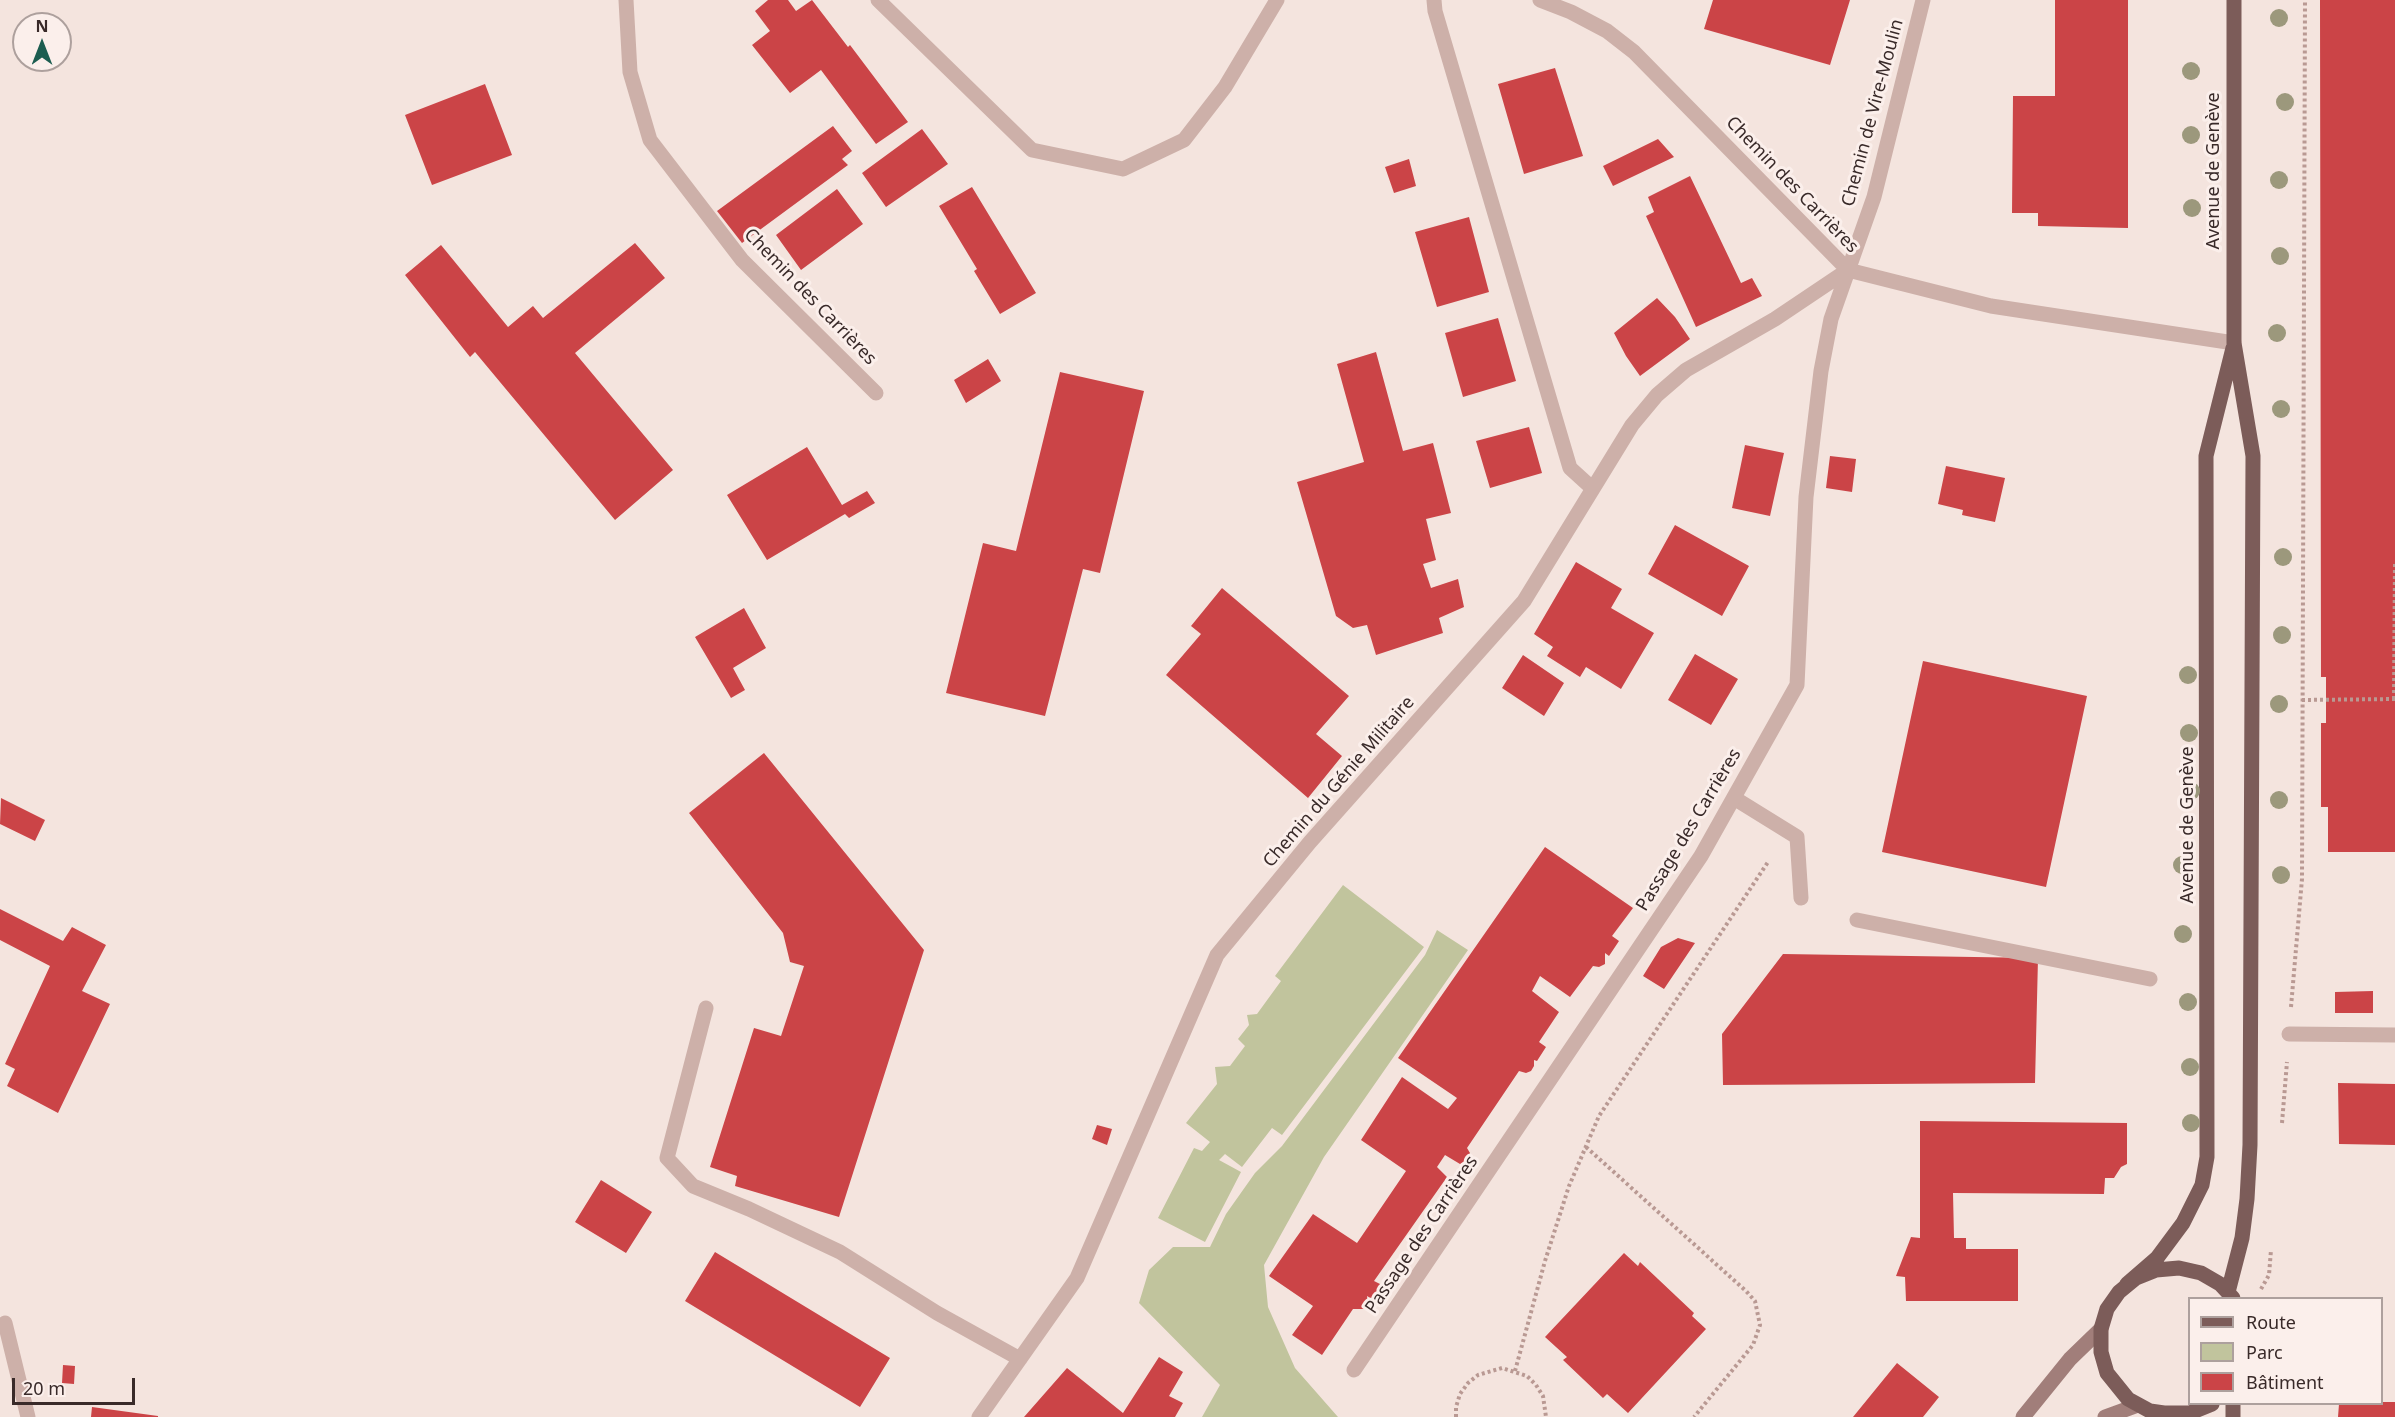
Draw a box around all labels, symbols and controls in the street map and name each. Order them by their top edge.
north arrow [12,12,72,72]
text: N [35,15,49,37]
street label: Chemin de Vire-Moulin [1838,17,1908,209]
street label: Avenue de Genève [2203,92,2225,250]
street label: Chemin des Carrières [1721,112,1863,258]
street label: Chemin des Carrières [739,224,881,370]
street label: Chemin du Génie Militaire [1259,692,1419,872]
street label: Passage des Carrières [1632,745,1746,915]
street label: Avenue de Genève [2177,746,2199,904]
street label: Passage des Carrières [1361,1152,1483,1318]
legend [2188,1297,2383,1405]
text: Route [2246,1310,2296,1334]
text: Parc [2246,1340,2283,1364]
scale bar [15,1366,138,1404]
text: Bâtiment [2246,1370,2324,1394]
text: 20 m [23,1376,65,1400]

